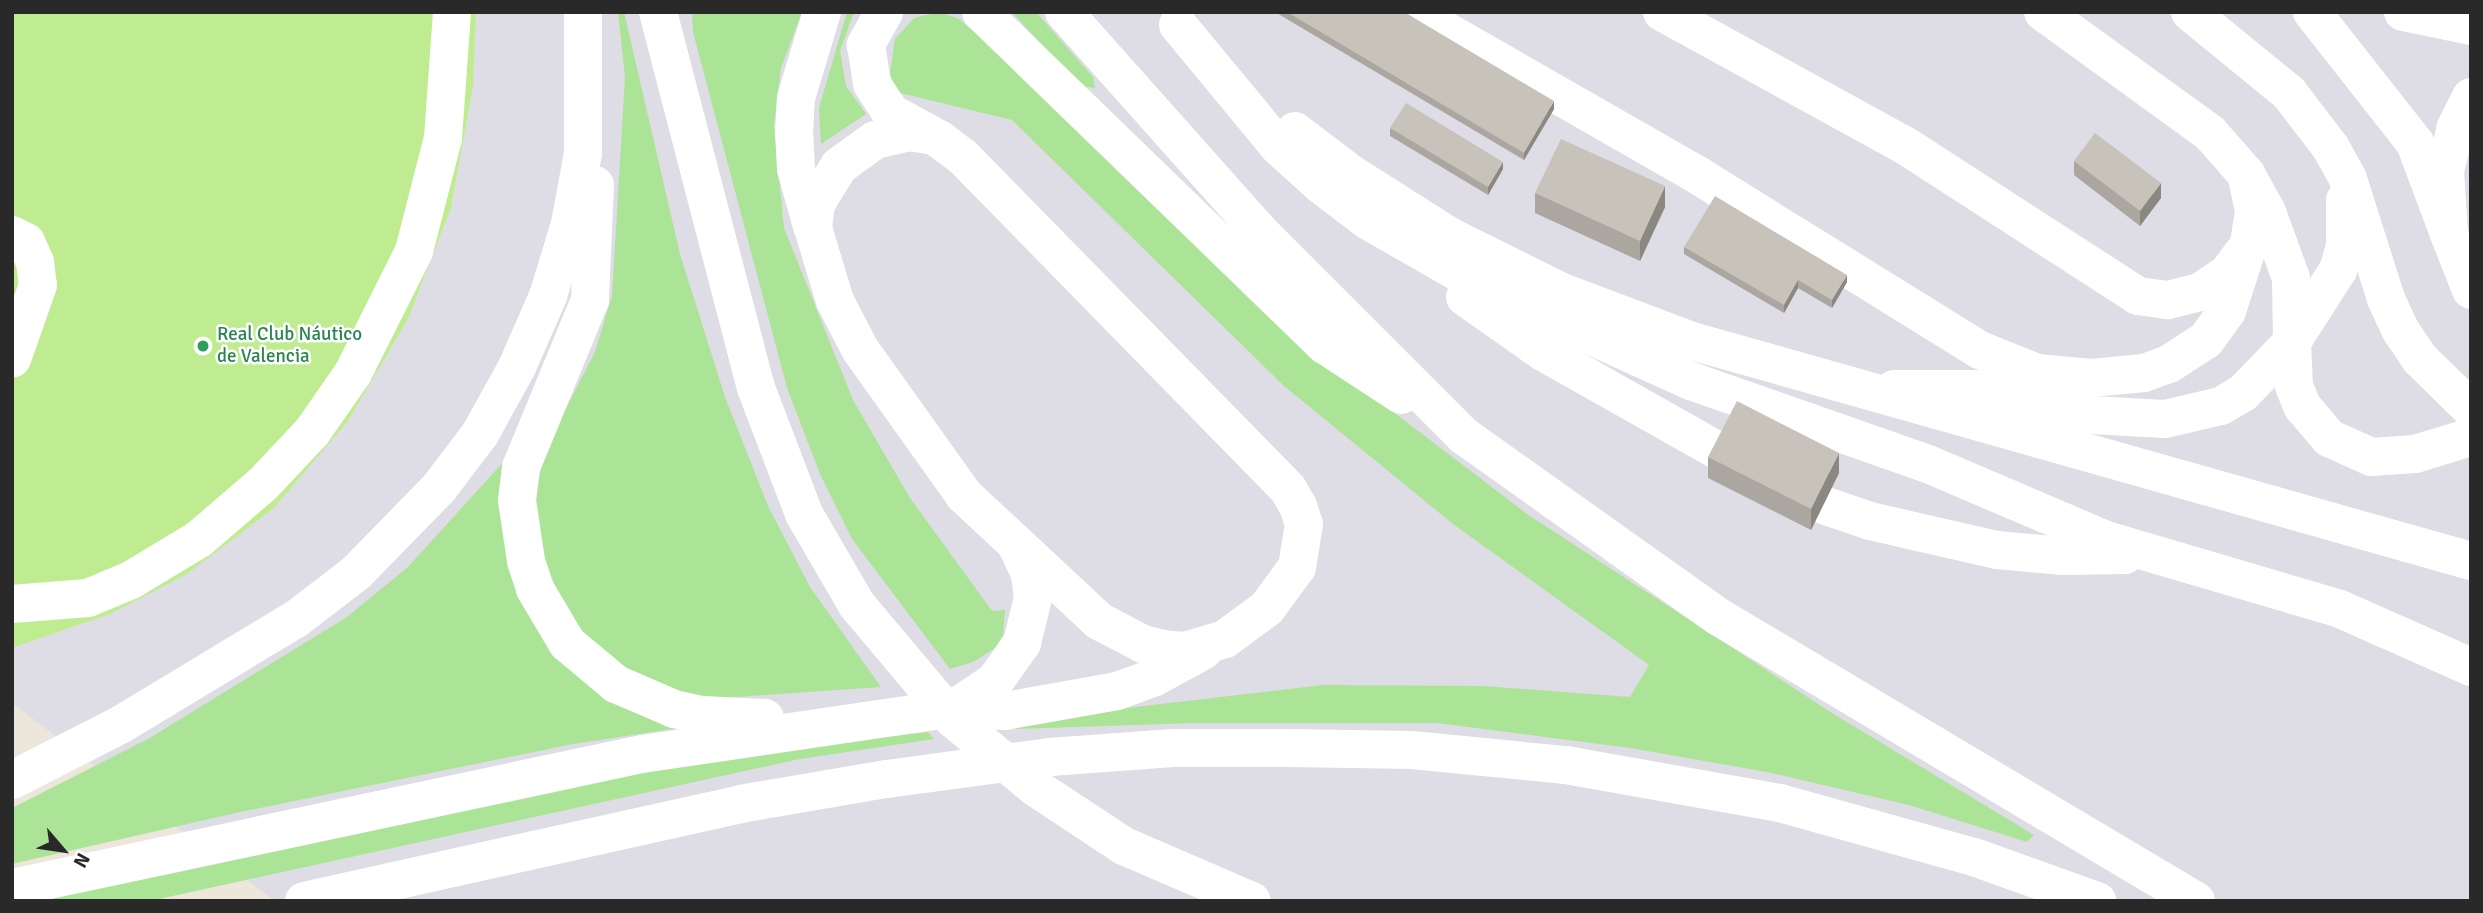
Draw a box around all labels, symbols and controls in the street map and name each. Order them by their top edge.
place label: Real Club Náutico de Valencia [217,324,362,368]
marker: Real Club Náutico de Valencia [195,338,211,354]
north arrow [28,815,98,885]
text: N [68,849,95,872]

